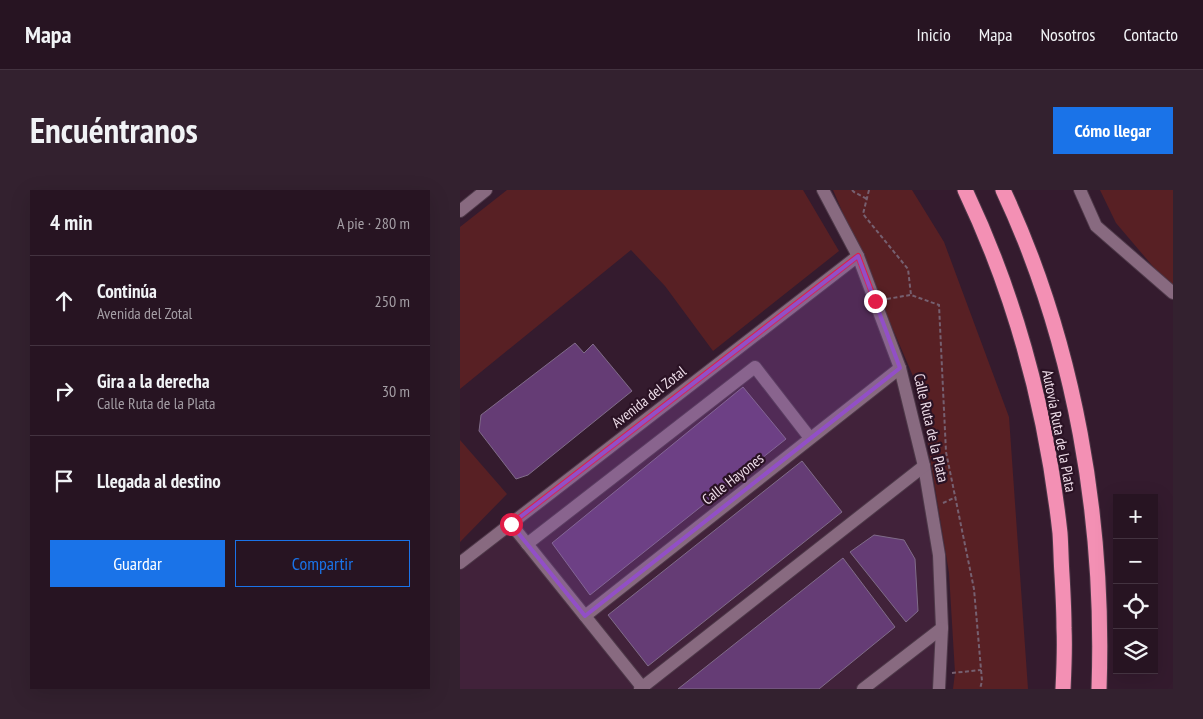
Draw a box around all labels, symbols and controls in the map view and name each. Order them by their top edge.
text: Mapa [25,19,72,50]
text: Inicio [917,23,951,46]
text: Mapa [979,23,1012,46]
text: Nosotros [1040,23,1095,46]
text: Contacto [1123,23,1178,46]
text: Encuéntranos [30,107,198,153]
button: Cómo llegar [1053,107,1173,154]
text: 4 min [50,209,92,236]
text: A pie · 280 m [337,213,410,233]
text: Continúa [97,279,157,303]
icon: ahead [50,287,78,315]
route end [864,290,887,313]
text: 250 m [375,291,410,311]
text: Avenida del Zotal [97,303,192,323]
street label: Avenida del Zotal [608,361,690,432]
street label: Autovía Ruta de la Plata [1038,368,1081,494]
text: Gira a la derecha [97,369,210,393]
street label: Calle Ruta de la Plata [910,372,953,484]
icon: right [50,377,78,405]
text: 30 m [382,381,410,401]
text: Calle Ruta de la Plata [97,393,215,413]
street label: Calle Hayones [698,449,767,509]
icon: arrive [50,467,78,495]
text: Llegada al destino [97,469,221,493]
map controls [1113,494,1158,674]
button: + [1113,494,1158,539]
route start [500,513,523,536]
button: − [1113,539,1158,584]
button: Guardar [50,540,225,587]
button: Compartir [235,540,410,587]
button: locate [1113,584,1158,629]
button: layers [1113,629,1158,674]

